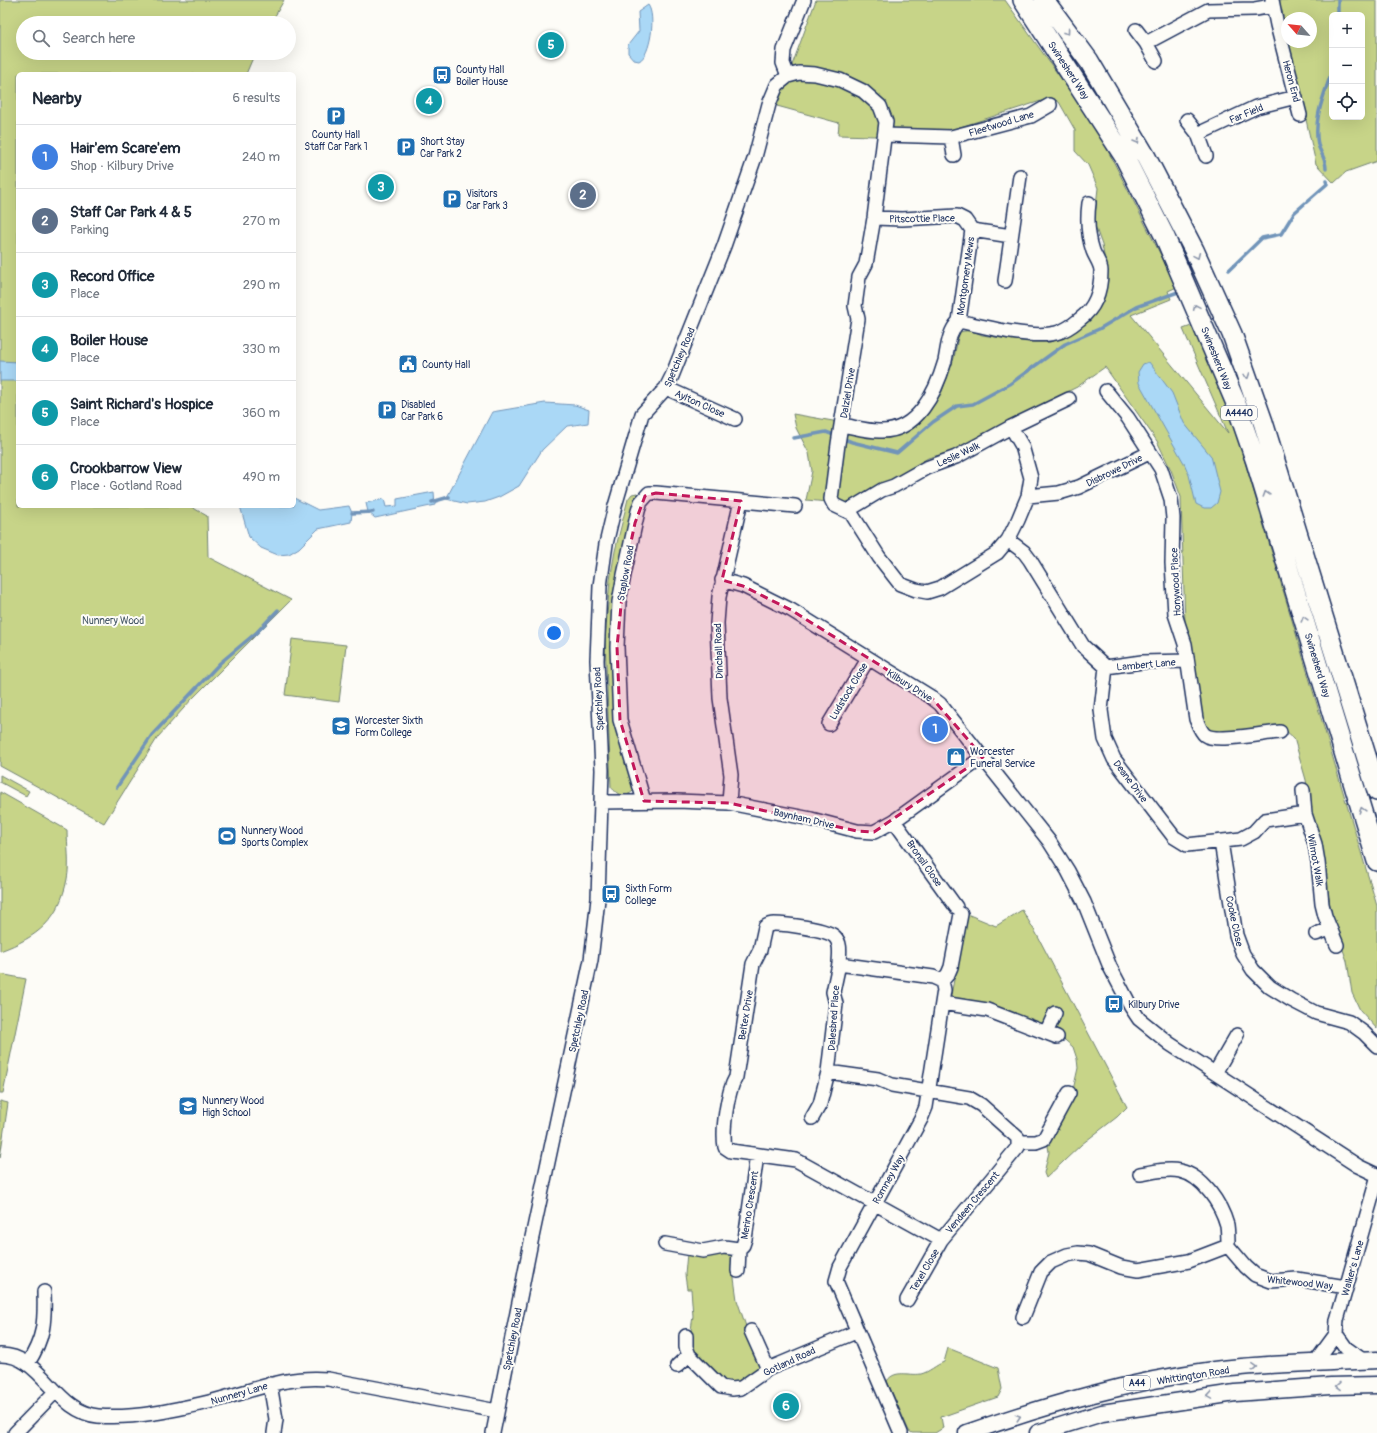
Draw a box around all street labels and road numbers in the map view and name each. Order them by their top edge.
street label: Swinesherd Way [1045,39,1092,102]
street label: Heron End [1280,59,1302,104]
street label: Far Field [1228,102,1265,126]
street label: Fleetwood Lane [967,108,1035,140]
street label: Pitscottie Place [889,212,955,226]
street label: Montgomery Mews [955,236,978,316]
street label: Swinesherd Way [1198,325,1234,392]
street label: Spetchley Road [662,326,698,389]
street label: Dalziel Drive [838,367,858,419]
street label: Aylton Close [673,388,726,420]
road number: A4440 [1221,406,1257,420]
street label: Leslie Walk [935,439,983,470]
street label: Disbrowe Drive [1084,452,1145,490]
street label: Staplow Road [615,544,637,602]
street label: Honywood Place [1168,547,1184,616]
street label: Dinchall Road [712,623,726,679]
street label: Swinesherd Way [1302,632,1333,700]
street label: Lambert Lane [1116,656,1176,674]
street label: Ludstock Close [827,661,871,722]
street label: Spetchley Road [591,667,607,731]
street label: Kilbury Drive [884,667,935,705]
street label: Deane Drive [1110,758,1150,805]
street label: Baynham Drive [772,806,835,832]
street label: Wilmot Walk [1305,833,1326,888]
street label: Bronsil Close [904,838,945,889]
street label: Cooke Close [1223,895,1245,948]
street label: Dalesbred Place [826,985,842,1051]
street label: Spetchley Road [566,989,591,1054]
street label: Beltex Drive [736,989,756,1041]
street label: Romney Way [870,1152,908,1206]
street label: Vendeen Crescent [943,1168,1003,1236]
street label: Merino Crescent [739,1169,761,1240]
street label: Walker's Lane [1339,1239,1367,1298]
street label: Texel Close [908,1247,942,1294]
street label: Whitewood Way [1266,1274,1334,1292]
street label: Spetchley Road [501,1307,525,1372]
street label: Gotland Road [761,1345,818,1379]
street label: Whittington Road [1156,1364,1230,1388]
road number: A44 [1124,1376,1150,1390]
street label: Nunnery Lane [209,1380,269,1408]

